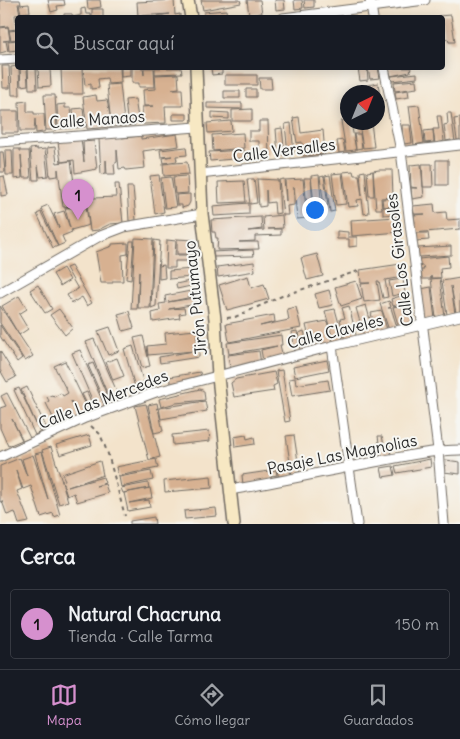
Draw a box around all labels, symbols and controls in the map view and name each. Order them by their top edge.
search box [15,15,445,70]
icon: search [33,29,61,57]
text: Buscar aquí [73,31,174,55]
north arrow [340,85,385,130]
street label: Calle Manaos [49,106,145,132]
street label: Calle Versalles [232,134,336,166]
pin: 1 [62,179,94,220]
street label: Calle Los Girasoles [381,192,417,328]
your location [302,197,328,223]
street label: Jirón Putumayo [179,240,211,356]
street label: Calle Claveles [285,309,385,353]
street label: Calle Las Mercedes [35,365,171,433]
street label: Pasaje Las Magnolias [265,430,419,478]
text: Cerca [20,543,75,570]
text: Natural Chacruna [68,602,221,626]
text: 1 [34,614,40,634]
text: 150 m [395,614,439,634]
text: Tienda · Calle Tarma [68,626,213,646]
tab: Mapa [46,681,82,729]
tab: Cómo llegar [175,681,250,729]
tab: Guardados [343,681,414,729]

